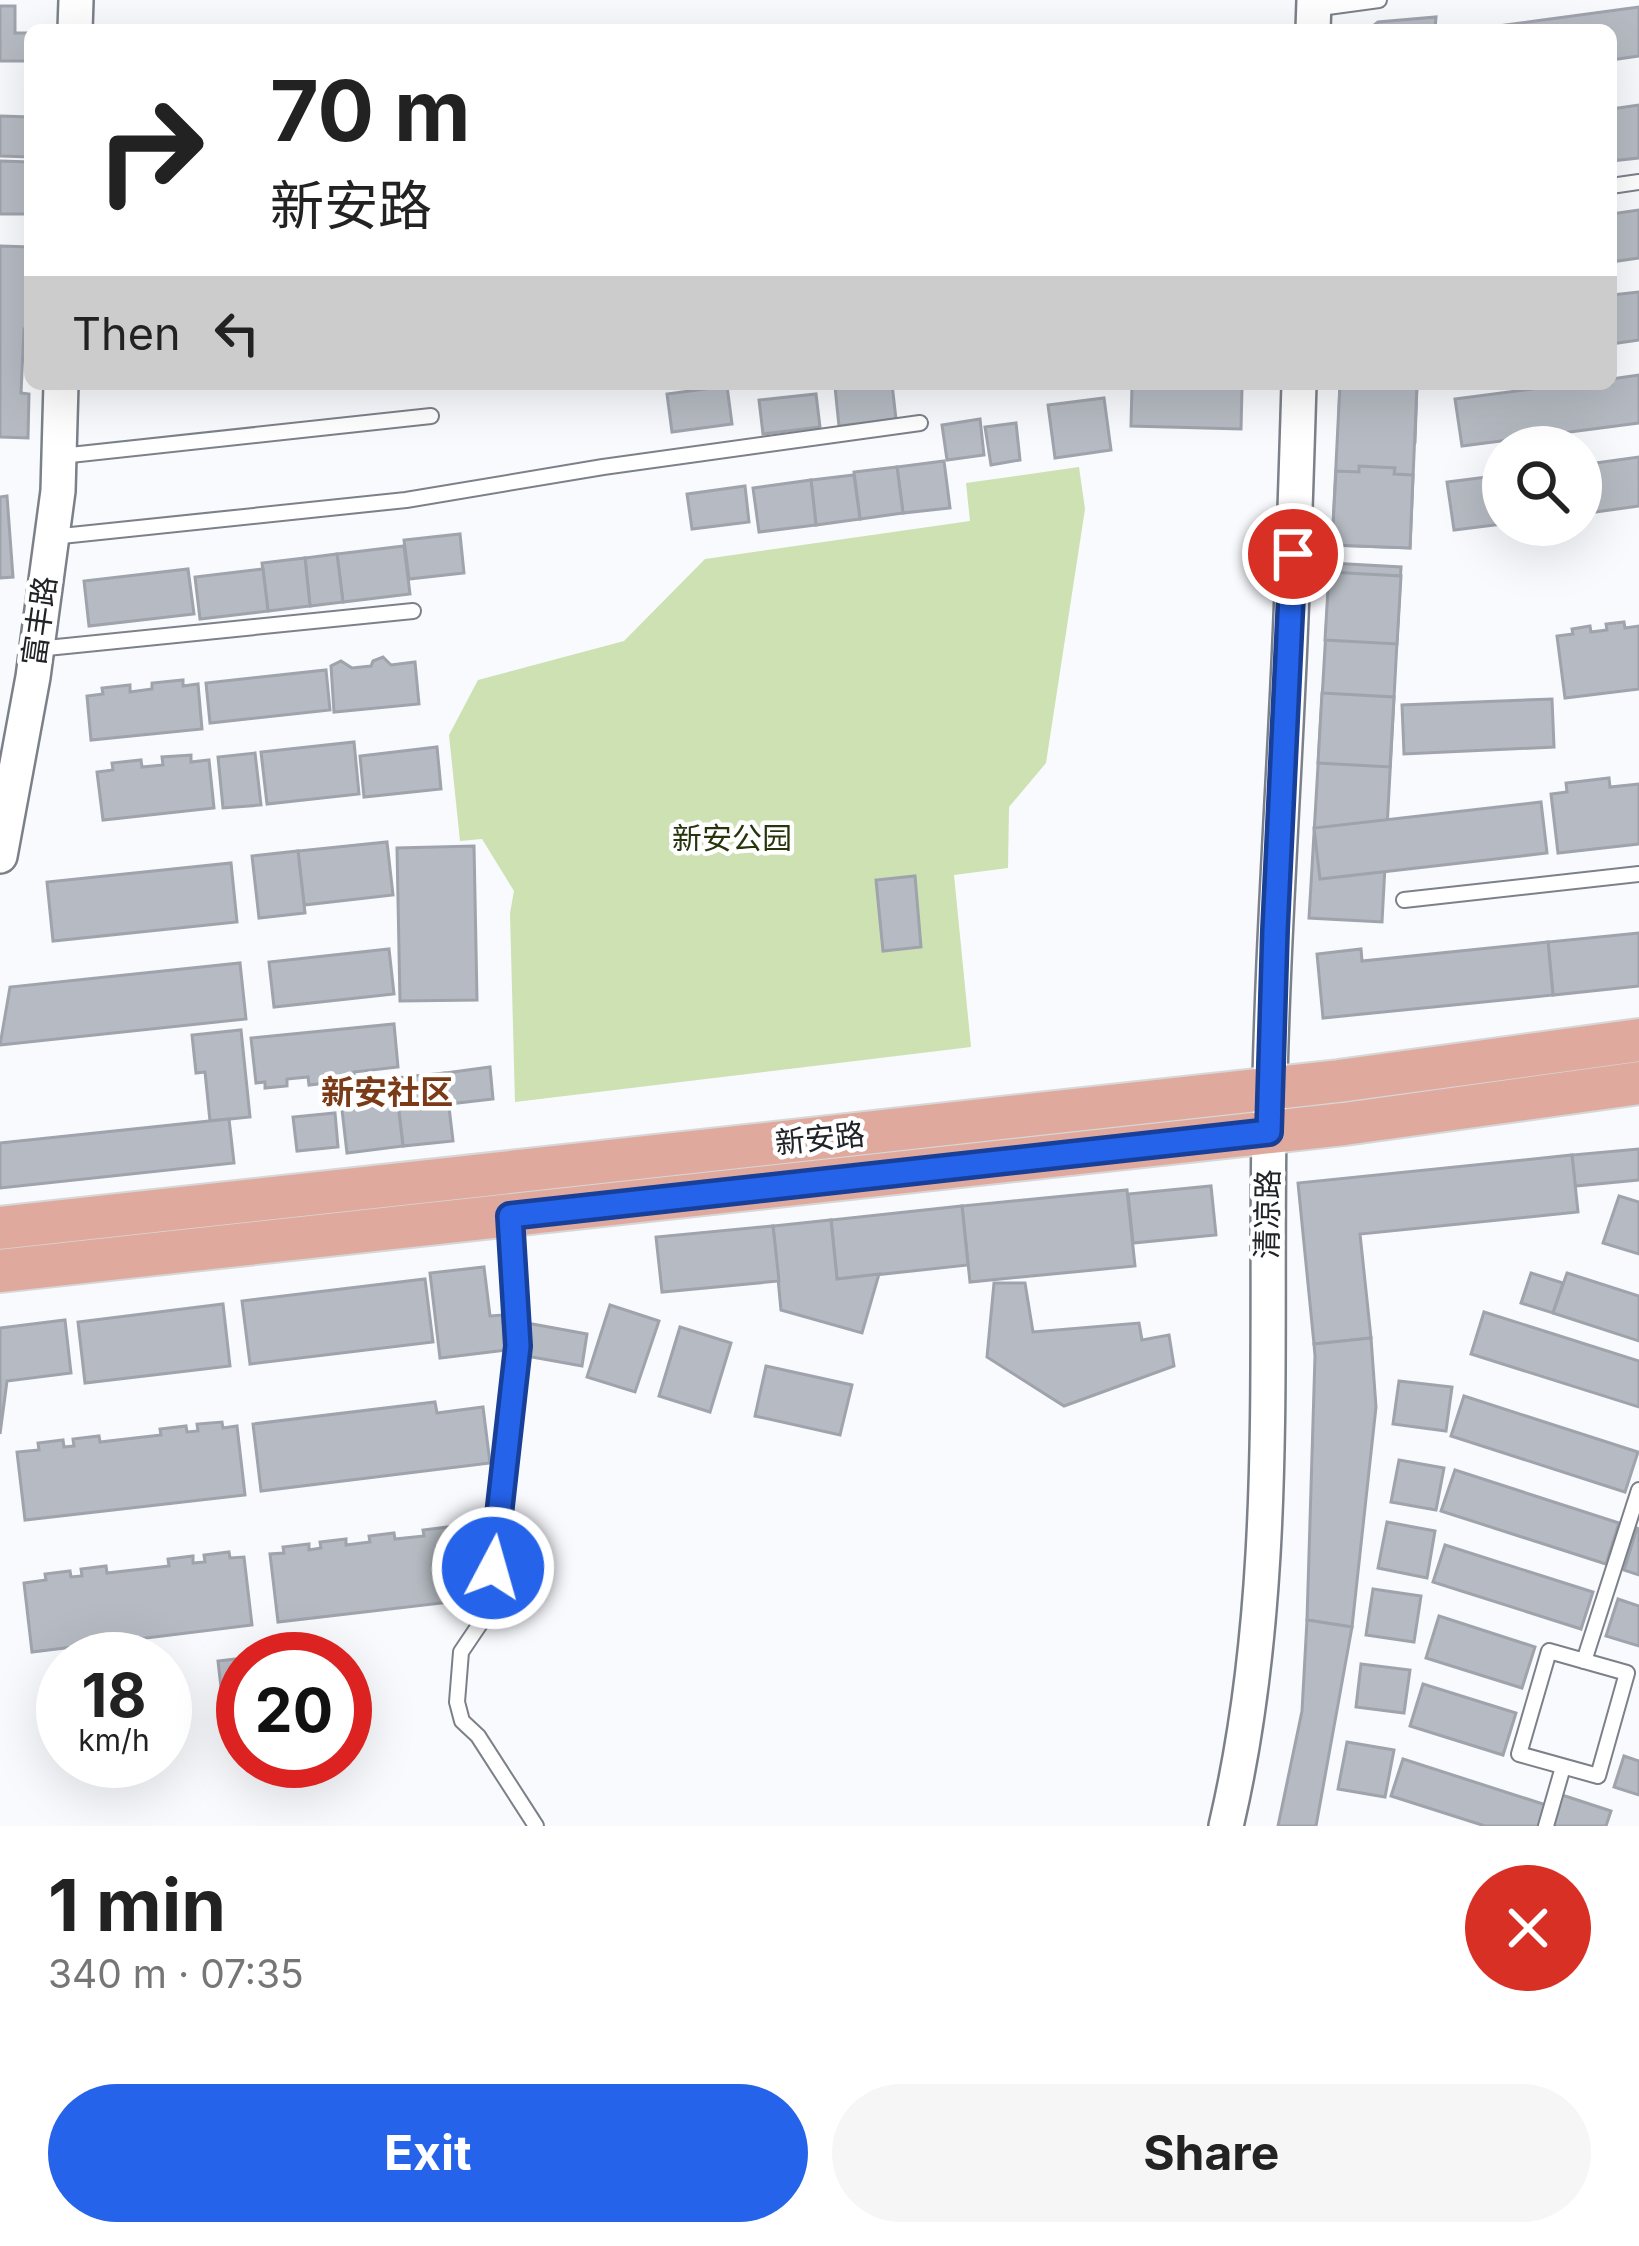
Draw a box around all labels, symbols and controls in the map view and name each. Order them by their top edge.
text: 70 m [270,60,471,161]
icon: right [72,72,228,228]
text: 新安路 [270,173,432,238]
icon: left [204,300,270,366]
text: Then [72,306,180,361]
map controls [1482,426,1602,546]
button: search [1482,426,1602,546]
pin [1242,503,1344,605]
icon: arrive [1260,521,1326,587]
street label: 富丰路 [15,574,63,668]
park label: 新安公园 [672,820,792,856]
district label: 新安社区 [321,1072,453,1112]
street label: 新安路 [773,1115,867,1161]
street label: 清凉路 [1248,1169,1286,1259]
position arrow [430,1505,556,1631]
speed limit sign: 20 [216,1632,372,1788]
text: 18 [82,1659,146,1731]
text: km/h [78,1722,150,1758]
text: 1 min [48,1861,226,1948]
button: close [1465,1865,1591,1991]
text: 340 m · 07:35 [48,1950,304,1997]
button: Exit [48,2084,808,2222]
button: Share [832,2084,1591,2222]

